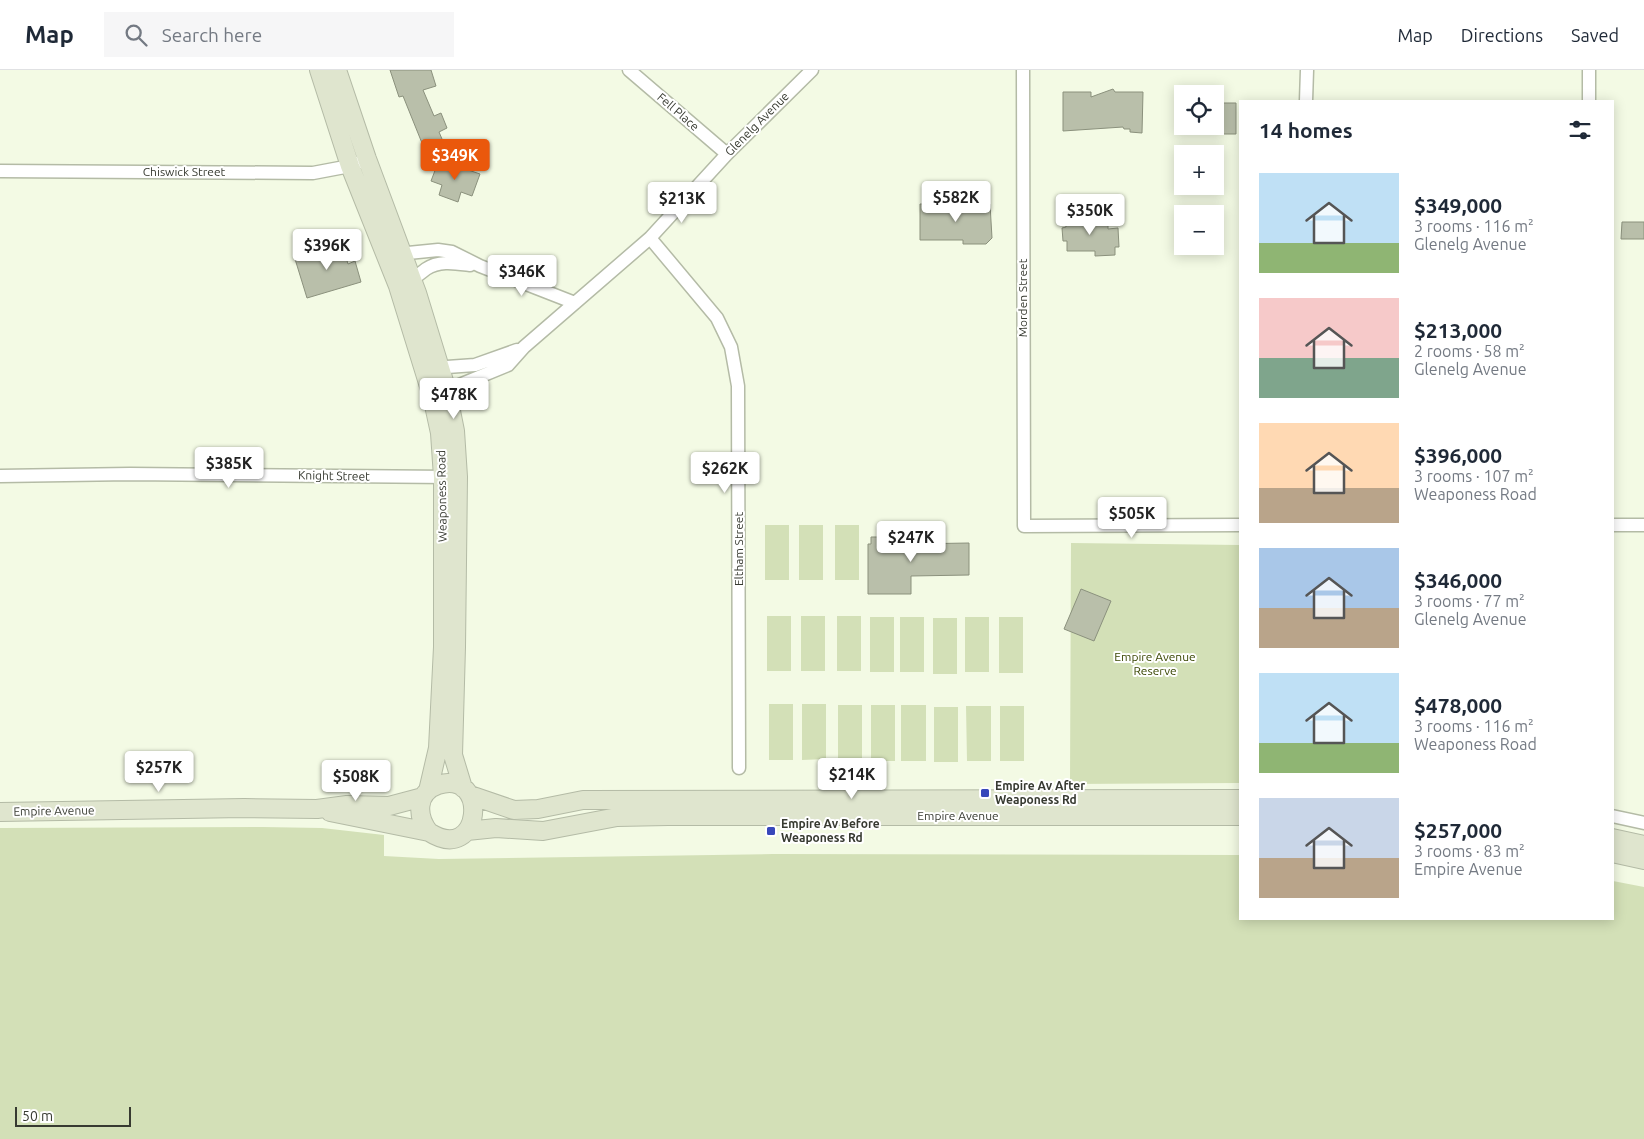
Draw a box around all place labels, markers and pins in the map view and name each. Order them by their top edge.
pin: $349K [420,138,490,181]
pin: $582K [921,180,991,223]
pin: $213K [647,182,717,224]
pin: $350K [1055,194,1125,236]
pin: $396K [292,228,362,271]
pin: $346K [487,254,557,297]
pin: $478K [419,378,489,420]
pin: $385K [194,446,264,489]
pin: $262K [690,452,760,494]
pin: $505K [1097,496,1167,539]
pin: $247K [876,520,946,563]
pin: $257K [124,750,194,793]
pin: $214K [817,758,887,800]
pin: $508K [321,760,391,802]
place label: Empire Av After Weaponess Rd [995,779,1085,806]
marker: Empire Av After Weaponess Rd [979,787,991,799]
place label: Empire Av Before Weaponess Rd [781,817,880,844]
marker: Empire Av Before Weaponess Rd [765,825,777,837]

